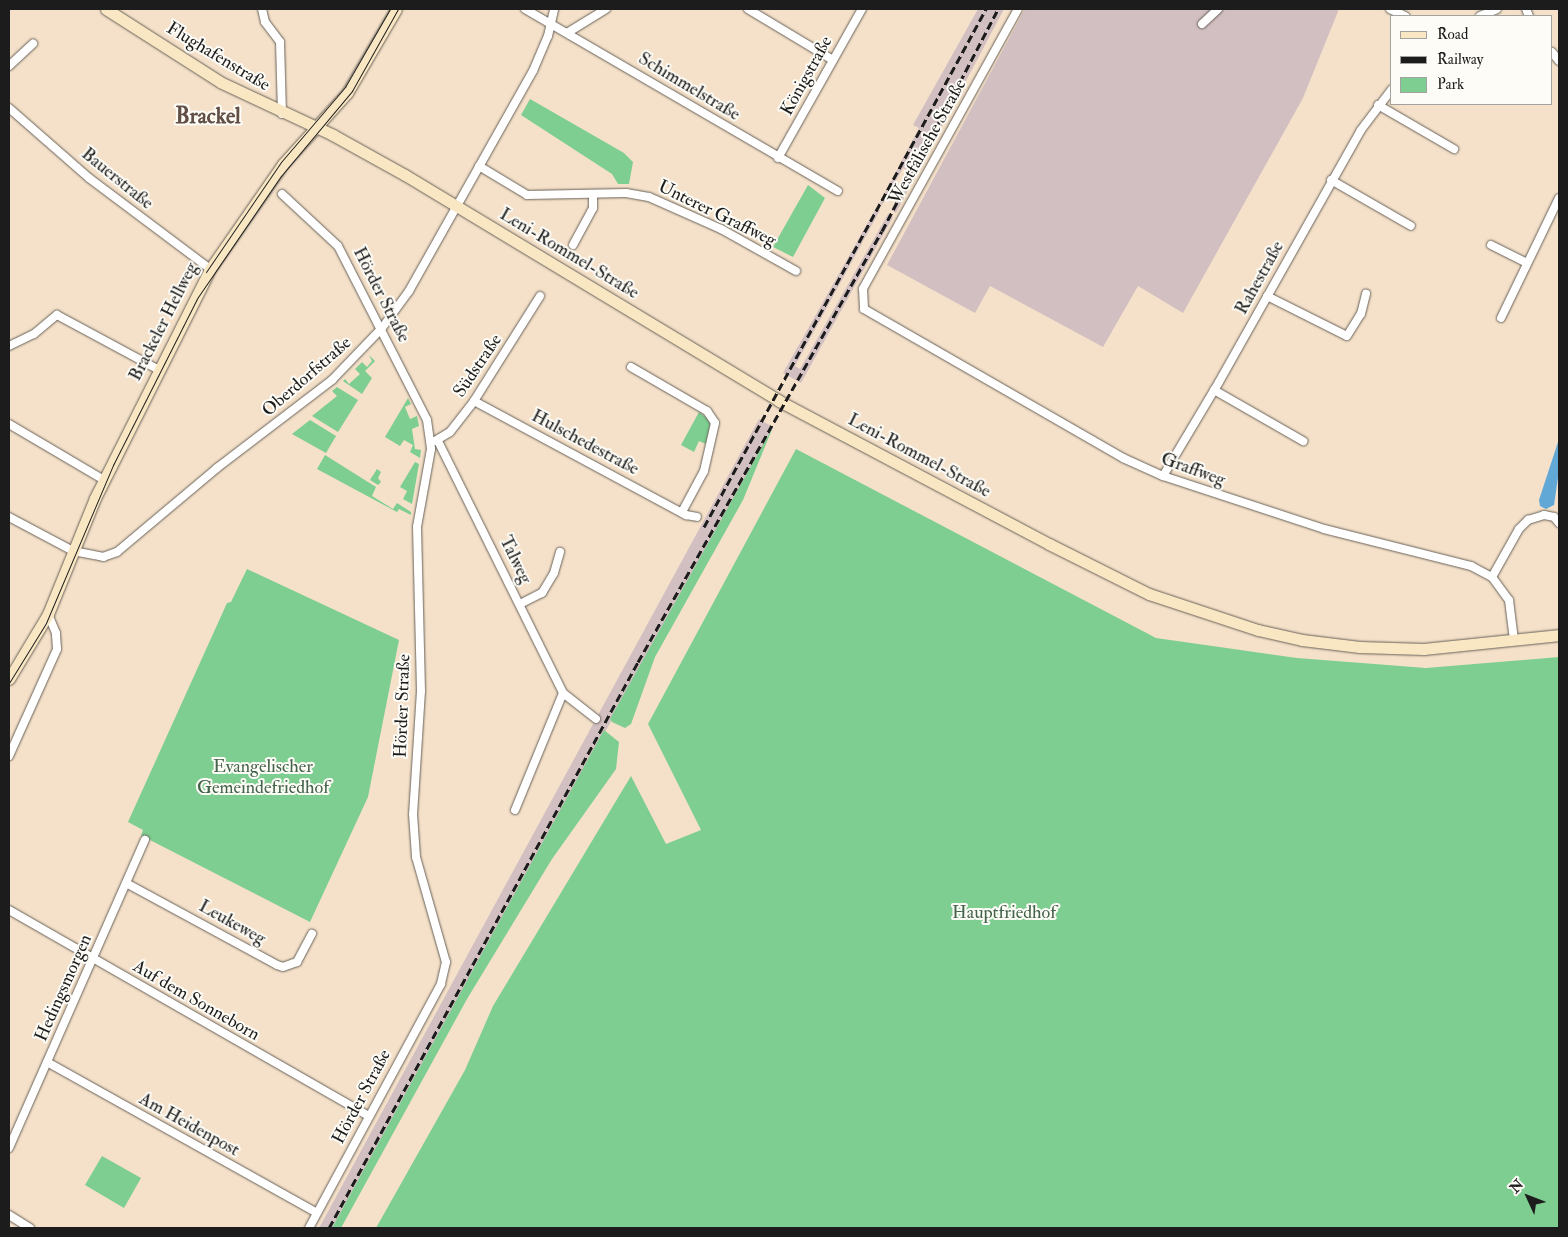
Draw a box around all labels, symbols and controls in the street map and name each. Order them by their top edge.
legend [1390,15,1553,105]
street label: Flughafenstraße [162,18,274,96]
text: Road [1437,25,1468,44]
street label: Königstraße [776,33,838,119]
street label: Schimmelstraße [634,48,744,126]
text: Railway [1437,50,1483,69]
street label: Westfälische Straße [885,75,971,209]
text: Park [1437,75,1464,94]
district label: Brackel [175,104,241,130]
street label: Bauerstraße [77,144,157,214]
street label: Unterer Graffweg [654,176,780,252]
street label: Leni-Rommel-Straße [496,204,642,304]
street label: Rahestraße [1231,238,1289,318]
street label: Hörder Straße [348,244,414,346]
street label: Brackeler Hellweg [125,259,203,385]
street label: Südstraße [449,330,507,402]
street label: Oberdorfstraße [258,332,356,422]
street label: Hulschedestraße [528,406,642,480]
street label: Leni-Rommel-Straße [844,409,994,503]
street label: Graffweg [1158,448,1228,492]
street label: Talweg [494,533,536,587]
street label: Hörder Straße [390,654,416,758]
park label: Evangelischer Gemeindefriedhof [197,757,329,800]
street label: Leukeweg [195,896,269,950]
park label: Hauptfriedhof [952,902,1056,924]
street label: Hedingsmorgen [31,931,97,1045]
street label: Auf dem Sonneborn [129,956,263,1046]
street label: Hörder Straße [328,1046,396,1148]
street label: Am Heidenpost [135,1089,243,1161]
north arrow [1503,1172,1553,1222]
text: N [1506,1176,1527,1197]

